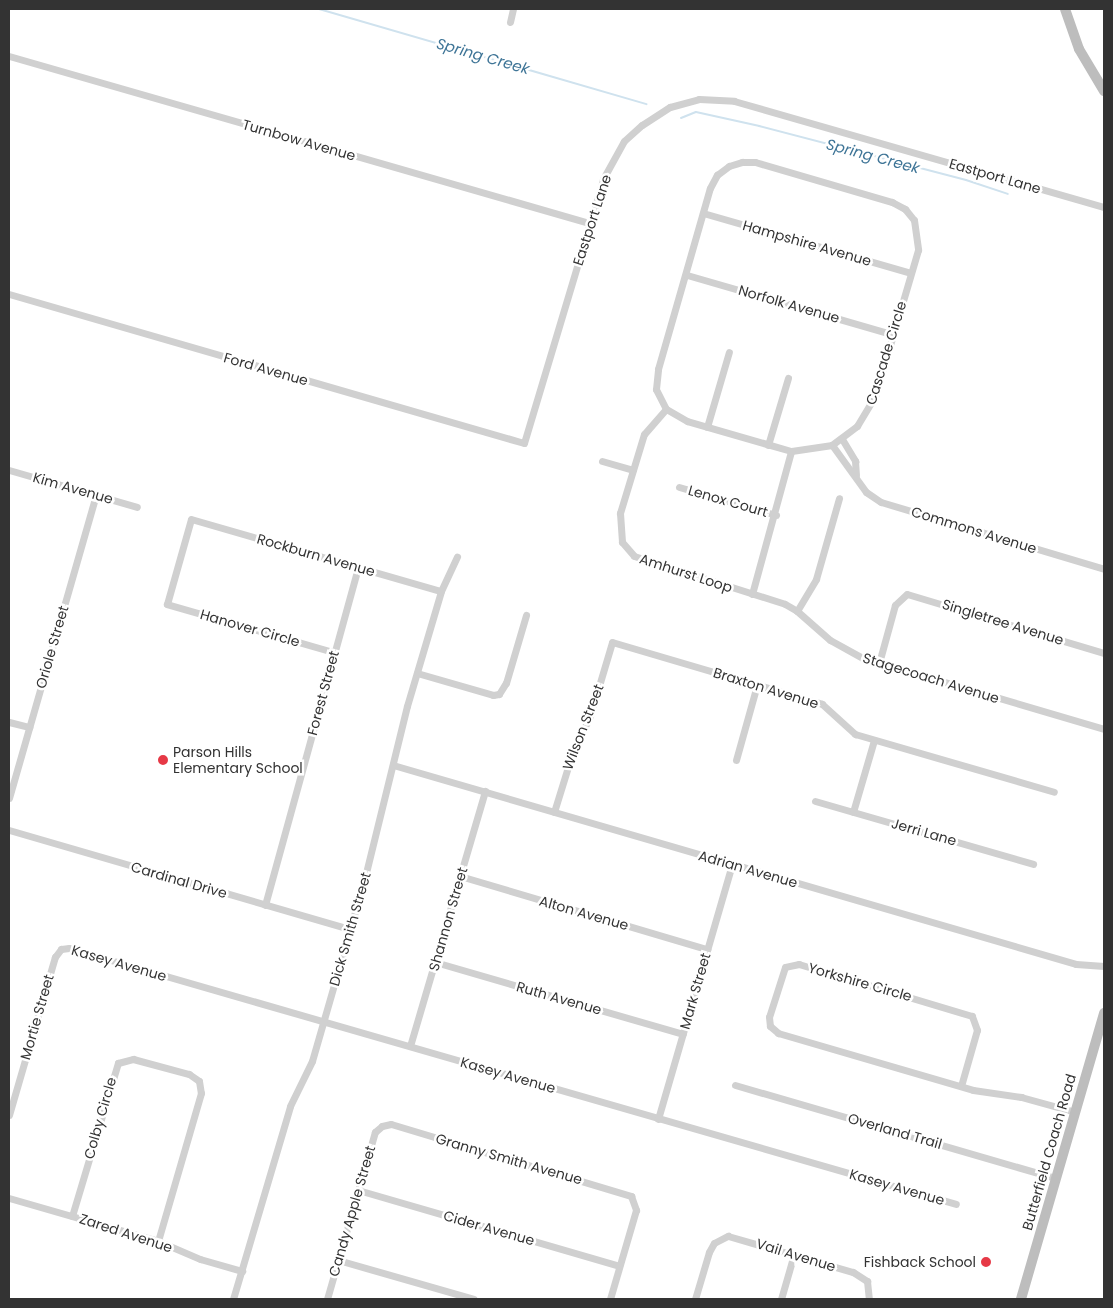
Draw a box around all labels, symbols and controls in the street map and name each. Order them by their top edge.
water label: Spring Creek [434,34,532,78]
street label: Turnbow Avenue [240,116,358,164]
water label: Spring Creek [824,135,922,177]
street label: Eastport Lane [947,155,1043,197]
street label: Eastport Lane [569,172,615,268]
street label: Hampshire Avenue [741,217,873,269]
street label: Norfolk Avenue [736,282,842,326]
street label: Cascade Circle [862,299,910,407]
street label: Ford Avenue [222,349,310,389]
street label: Kim Avenue [31,469,115,507]
street label: Lenox Court [686,482,770,520]
street label: Commons Avenue [909,503,1039,557]
street label: Rockburn Avenue [255,530,377,580]
street label: Amhurst Loop [637,550,735,596]
street label: Singletree Avenue [940,596,1066,648]
street label: Oriole Street [32,604,72,690]
street label: Hanover Circle [198,606,302,650]
street label: Forest Street [304,649,342,737]
street label: Stagecoach Avenue [861,649,1001,707]
street label: Braxton Avenue [711,664,821,712]
street label: Wilson Street [559,682,607,772]
place label: Parson Hills Elementary School [173,744,303,776]
marker: Parson Hills Elementary School [157,754,169,766]
street label: Jerri Lane [890,815,958,849]
street label: Adrian Avenue [697,847,799,891]
street label: Cardinal Drive [129,858,229,902]
street label: Shannon Street [425,865,471,973]
street label: Dick Smith Street [326,870,374,988]
street label: Alton Avenue [537,892,631,934]
street label: Kasey Avenue [70,941,168,985]
street label: Mark Street [676,951,714,1031]
street label: Yorkshire Circle [806,959,914,1005]
street label: Mortie Street [17,972,57,1062]
street label: Ruth Avenue [514,978,604,1018]
street label: Kasey Avenue [459,1053,557,1097]
street label: Butterfield Coach Road [1019,1072,1079,1232]
street label: Colby Circle [80,1075,120,1161]
street label: Overland Trail [846,1110,944,1152]
street label: Granny Smith Avenue [434,1130,584,1188]
street label: Candy Apple Street [325,1144,379,1278]
street label: Kasey Avenue [848,1165,946,1209]
street label: Cider Avenue [442,1207,536,1249]
street label: Zared Avenue [77,1210,175,1256]
street label: Vail Avenue [754,1235,838,1275]
place label: Fishback School [864,1254,976,1270]
marker: Fishback School [980,1256,992,1268]

